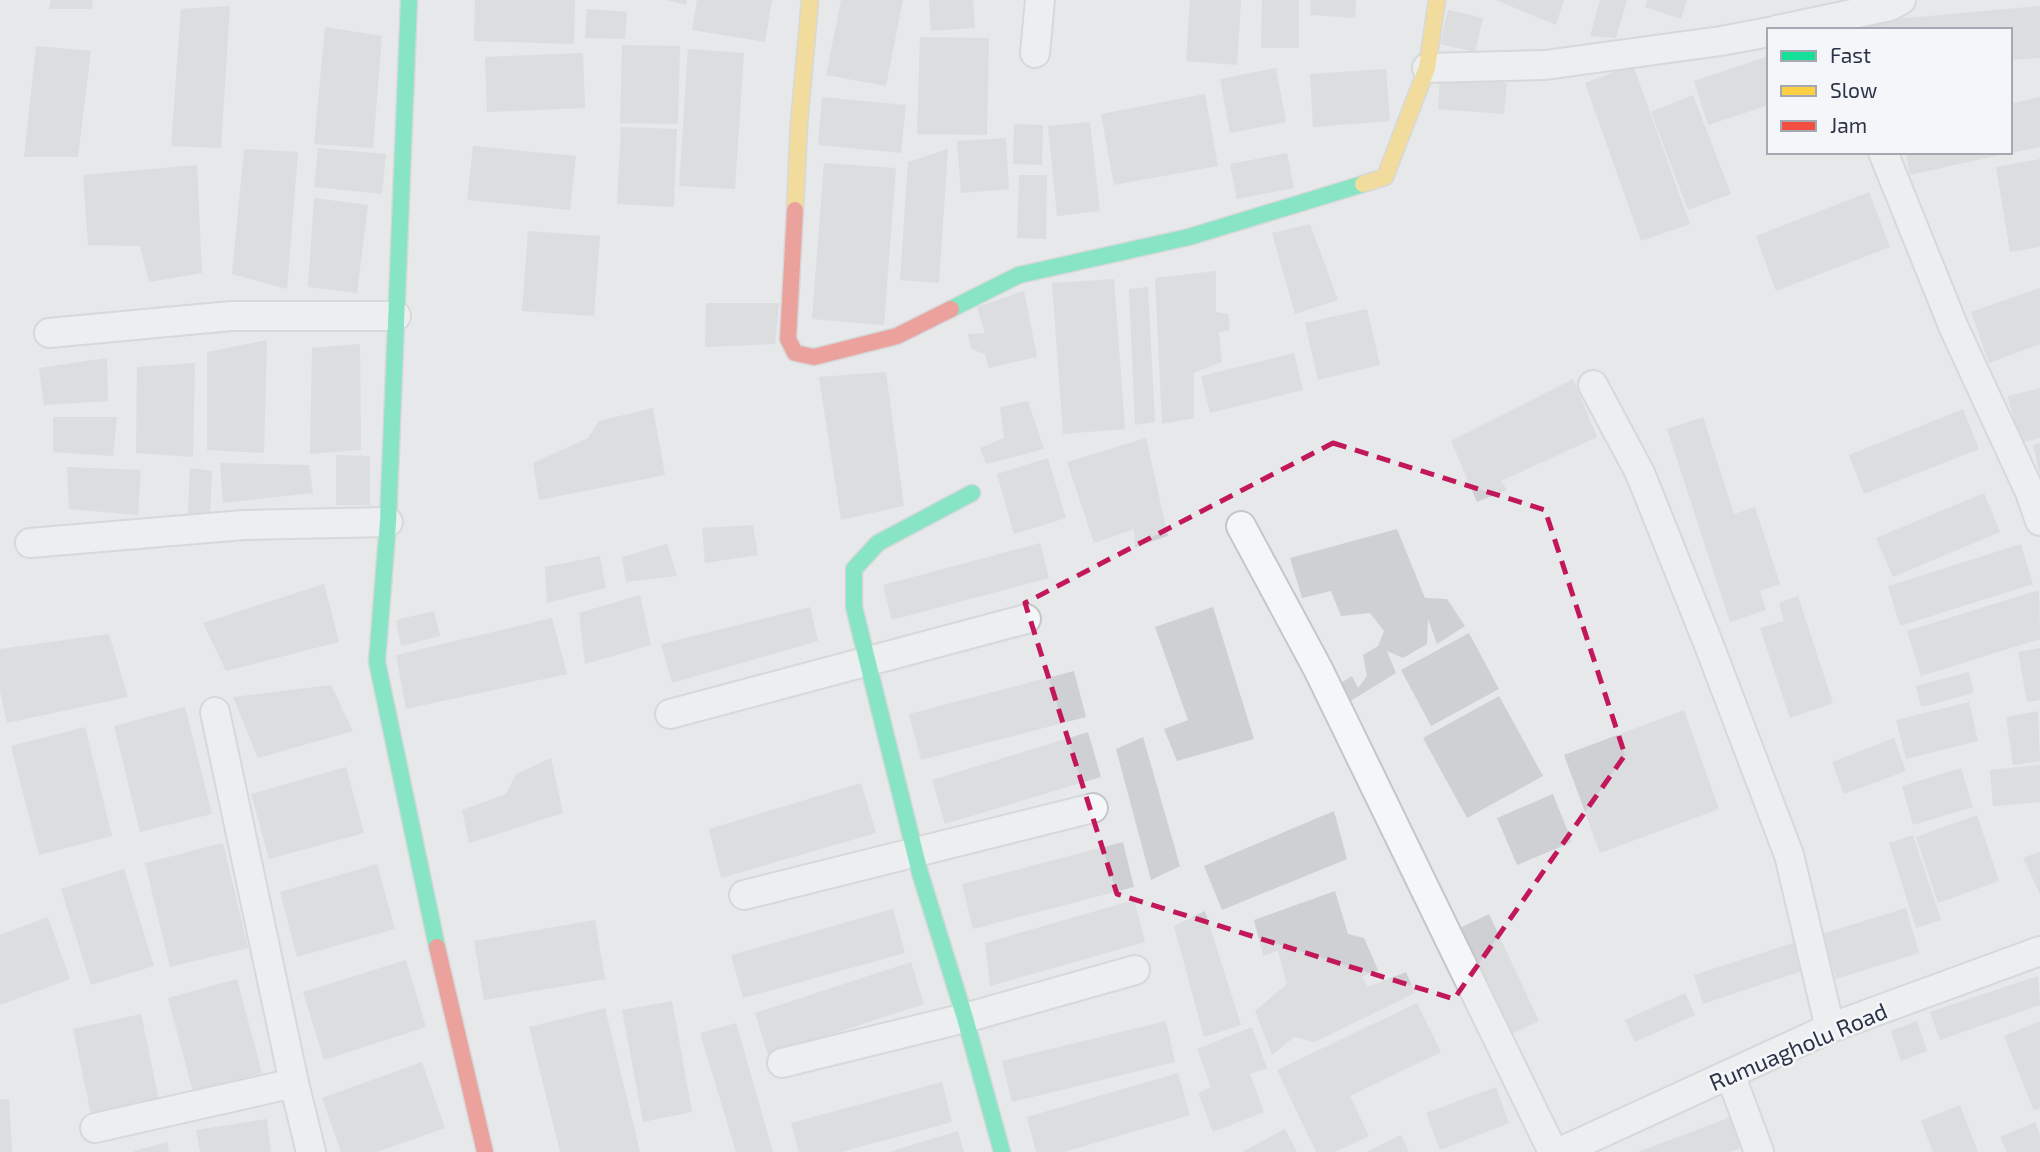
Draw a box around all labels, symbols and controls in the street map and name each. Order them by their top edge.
legend [1767,28,2012,154]
text: Fast [1830,42,1871,67]
text: Slow [1830,77,1877,102]
text: Jam [1830,112,1867,137]
street label: Rumuagholu Road [1705,996,1891,1096]

